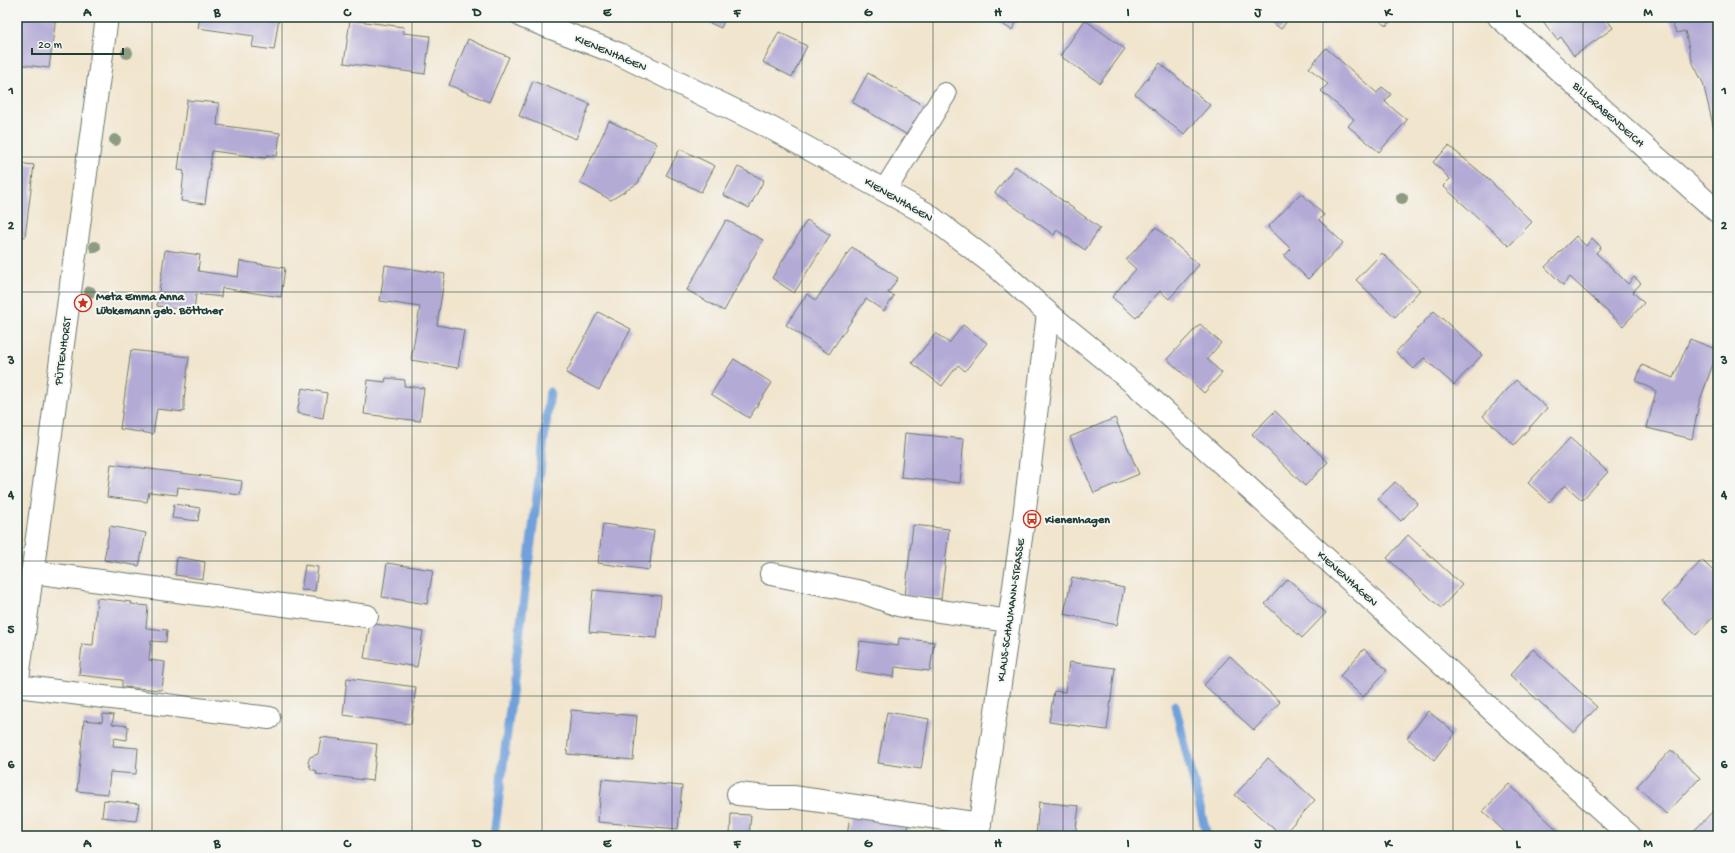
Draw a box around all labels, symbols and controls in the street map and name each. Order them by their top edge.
text: A [82,6,92,21]
text: B [213,6,222,21]
text: C [342,6,352,21]
text: D [472,6,482,21]
text: E [603,6,612,21]
text: F [733,6,742,21]
text: G [864,6,873,21]
text: H [994,6,1002,21]
text: I [1126,6,1130,21]
text: J [1254,6,1263,21]
text: K [1383,6,1393,21]
text: L [1516,6,1522,21]
text: M [1643,6,1653,21]
scale bar [32,30,123,56]
street label: KIENENHAGEN [572,32,649,75]
text: 20 m [38,39,63,53]
street label: BILLGRABENDEICH [1568,79,1647,151]
text: 1 [7,84,14,99]
text: 1 [1720,84,1727,99]
street label: KIENENHAGEN [861,175,935,226]
text: 2 [8,219,15,234]
text: 2 [1721,219,1728,234]
place label: Meta Emma Anna Lübkemann geb. Böttcher [96,291,224,319]
place icon: Meta Emma Anna Lübkemann geb. Böttcher [73,293,93,313]
street label: PÜTTENHORST [52,315,76,387]
text: 3 [7,354,15,369]
text: 3 [1720,354,1728,369]
text: 4 [7,488,15,503]
text: 4 [1720,488,1728,503]
bus stop icon: Kienenhagen [1022,509,1042,529]
place label: Kienenhagen [1044,514,1110,528]
street label: KLAUS-SCHAUMANN-STRASSE [995,537,1029,683]
street label: KIENENHAGEN [1313,549,1380,611]
text: 5 [8,623,15,638]
text: 5 [1721,623,1728,638]
text: 6 [8,758,15,773]
text: 6 [1721,758,1728,773]
text: A [82,837,92,852]
text: B [213,837,222,852]
text: C [342,837,352,852]
text: D [472,837,482,852]
text: E [603,837,612,852]
text: F [733,837,742,852]
text: G [864,837,873,852]
text: H [994,837,1002,852]
text: I [1126,837,1130,852]
text: J [1254,837,1263,852]
text: K [1383,837,1393,852]
text: L [1516,837,1522,852]
text: M [1643,837,1653,852]

